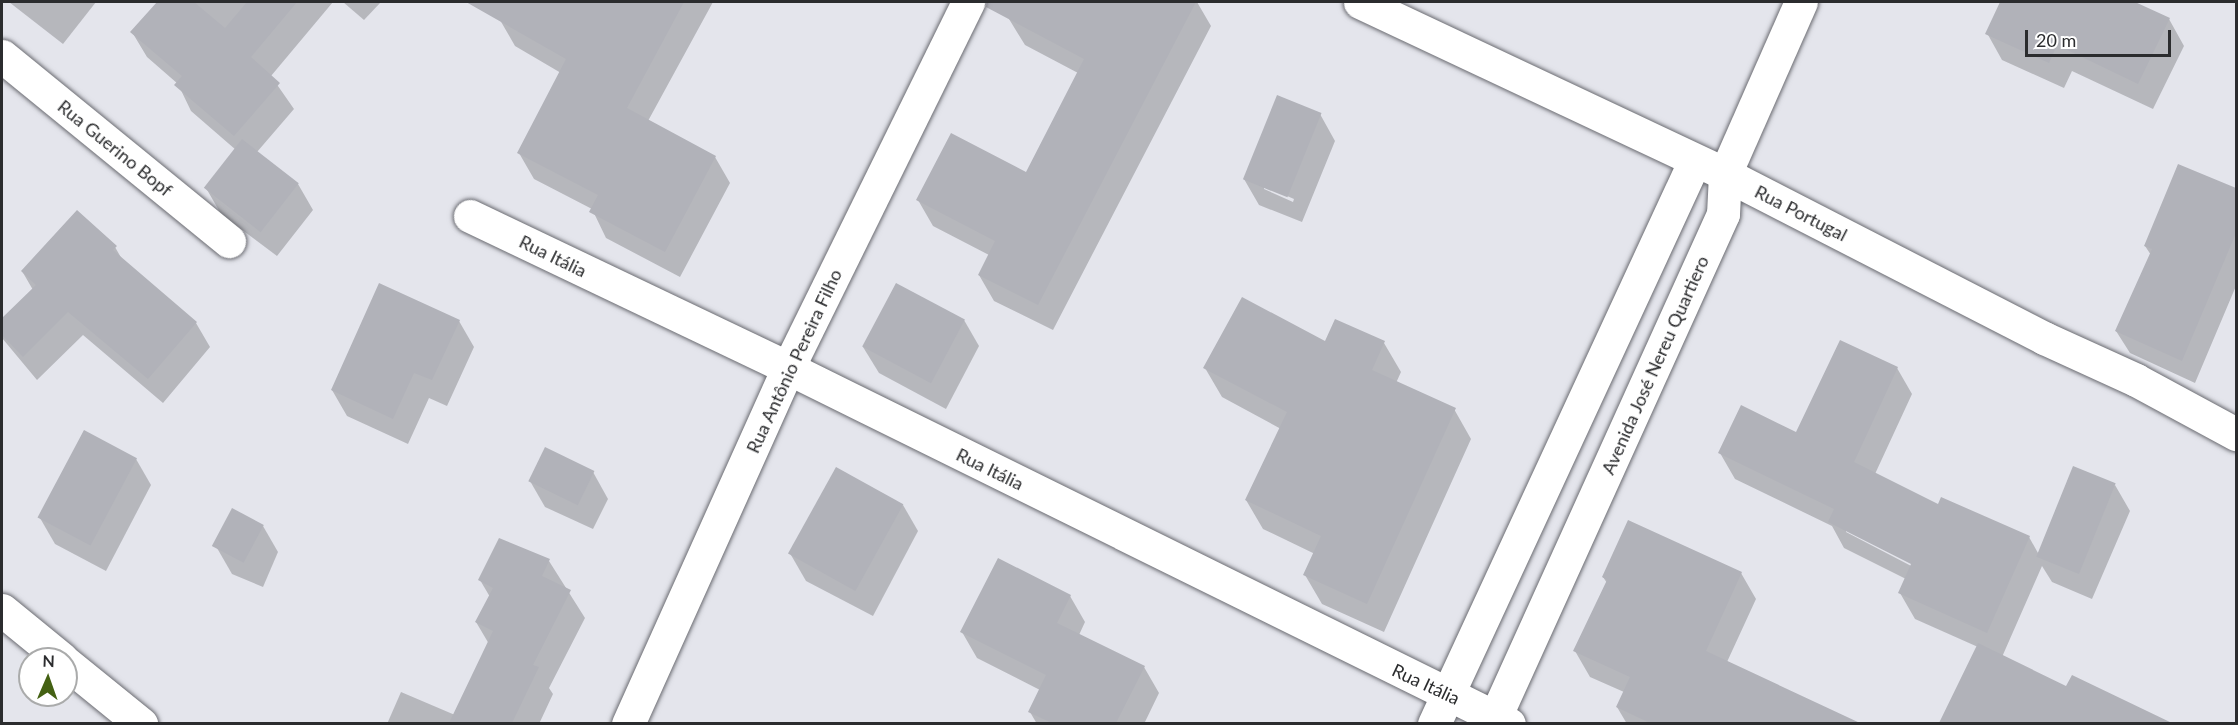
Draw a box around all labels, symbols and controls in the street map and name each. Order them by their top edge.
scale bar [2028,18,2174,56]
text: 20 m [2036,29,2076,51]
street label: Rua Guerino Bopf [54,95,176,201]
street label: Rua Portugal [1751,181,1851,245]
street label: Rua Itália [516,230,590,282]
street label: Avenida José Nereu Quartiero [1597,252,1713,478]
street label: Rua Antônio Pereira Filho [742,265,846,457]
street label: Rua Itália [953,443,1027,495]
north arrow [18,647,78,707]
text: N [42,651,55,670]
street label: Rua Itália [1389,659,1463,709]

